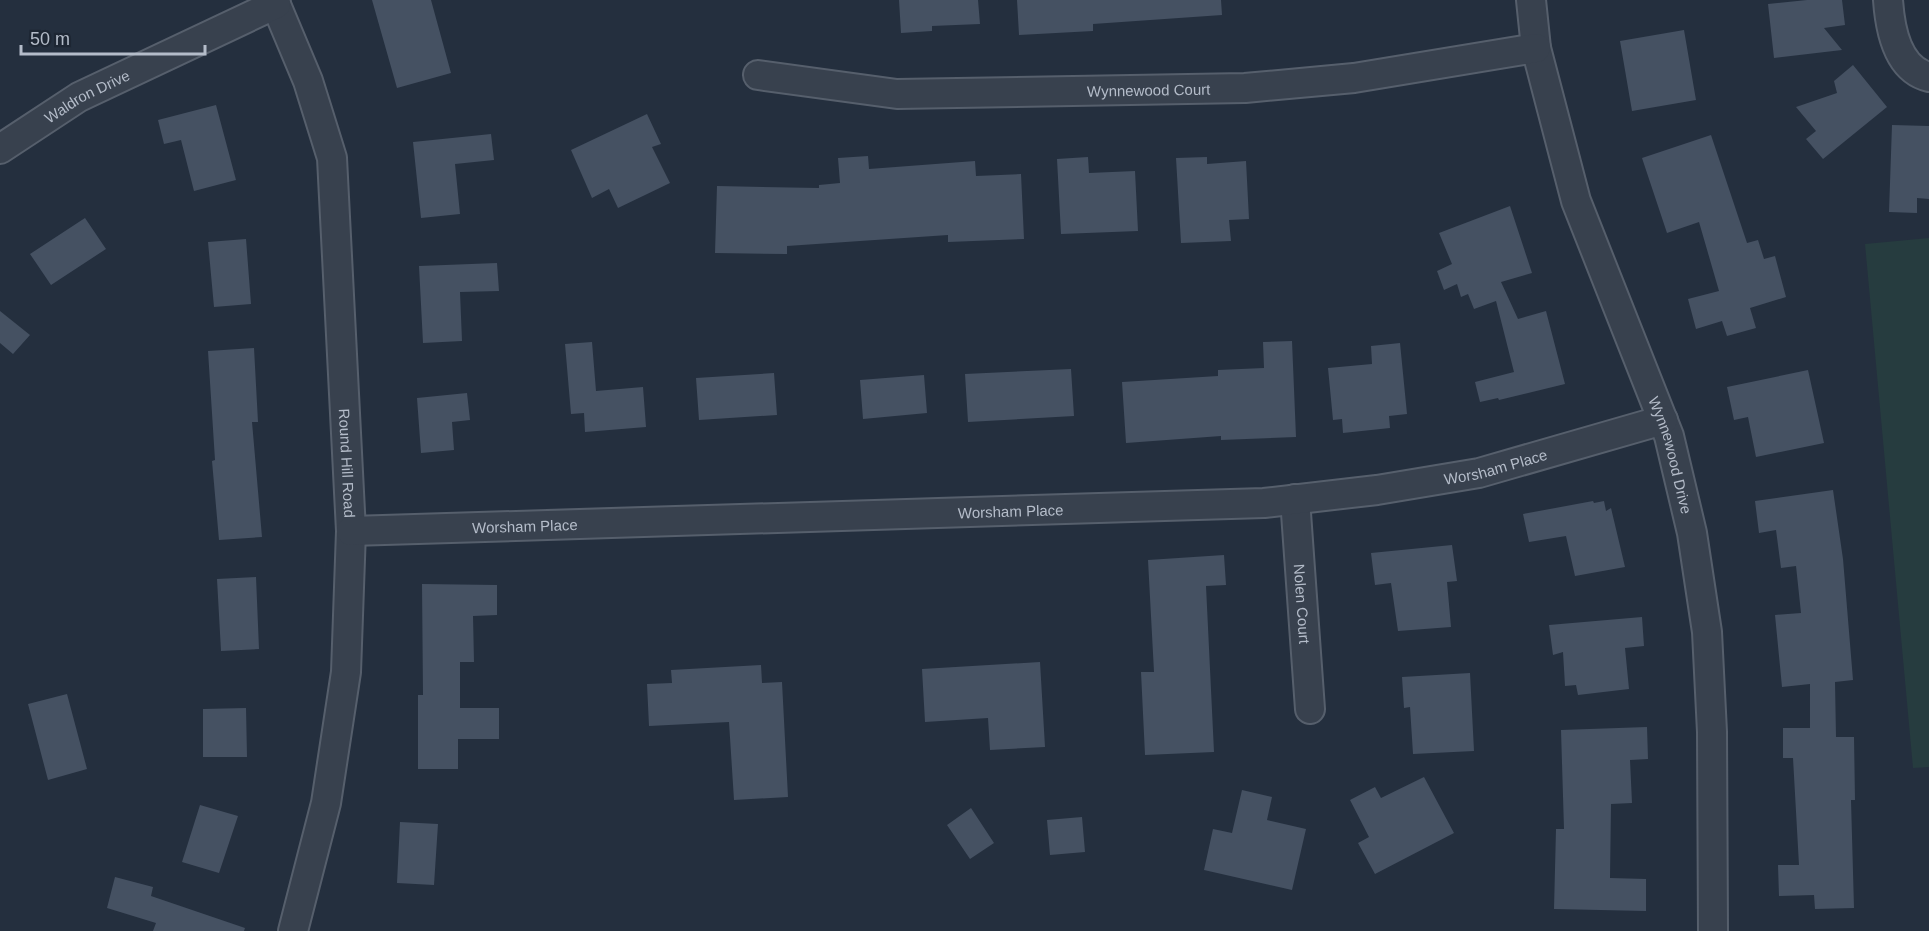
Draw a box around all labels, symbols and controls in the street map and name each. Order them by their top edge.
scale bar [21,18,206,56]
text: 50 m [30,29,70,49]
street label: Waldron Drive [41,66,132,126]
street label: Wynnewood Court [1087,80,1211,99]
street label: Wynnewood Drive [1646,394,1696,515]
street label: Round Hill Road [336,408,359,518]
street label: Worsham Place [1443,445,1549,487]
street label: Worsham Place [958,501,1064,521]
street label: Worsham Place [472,516,578,536]
street label: Nolen Court [1291,563,1314,645]

